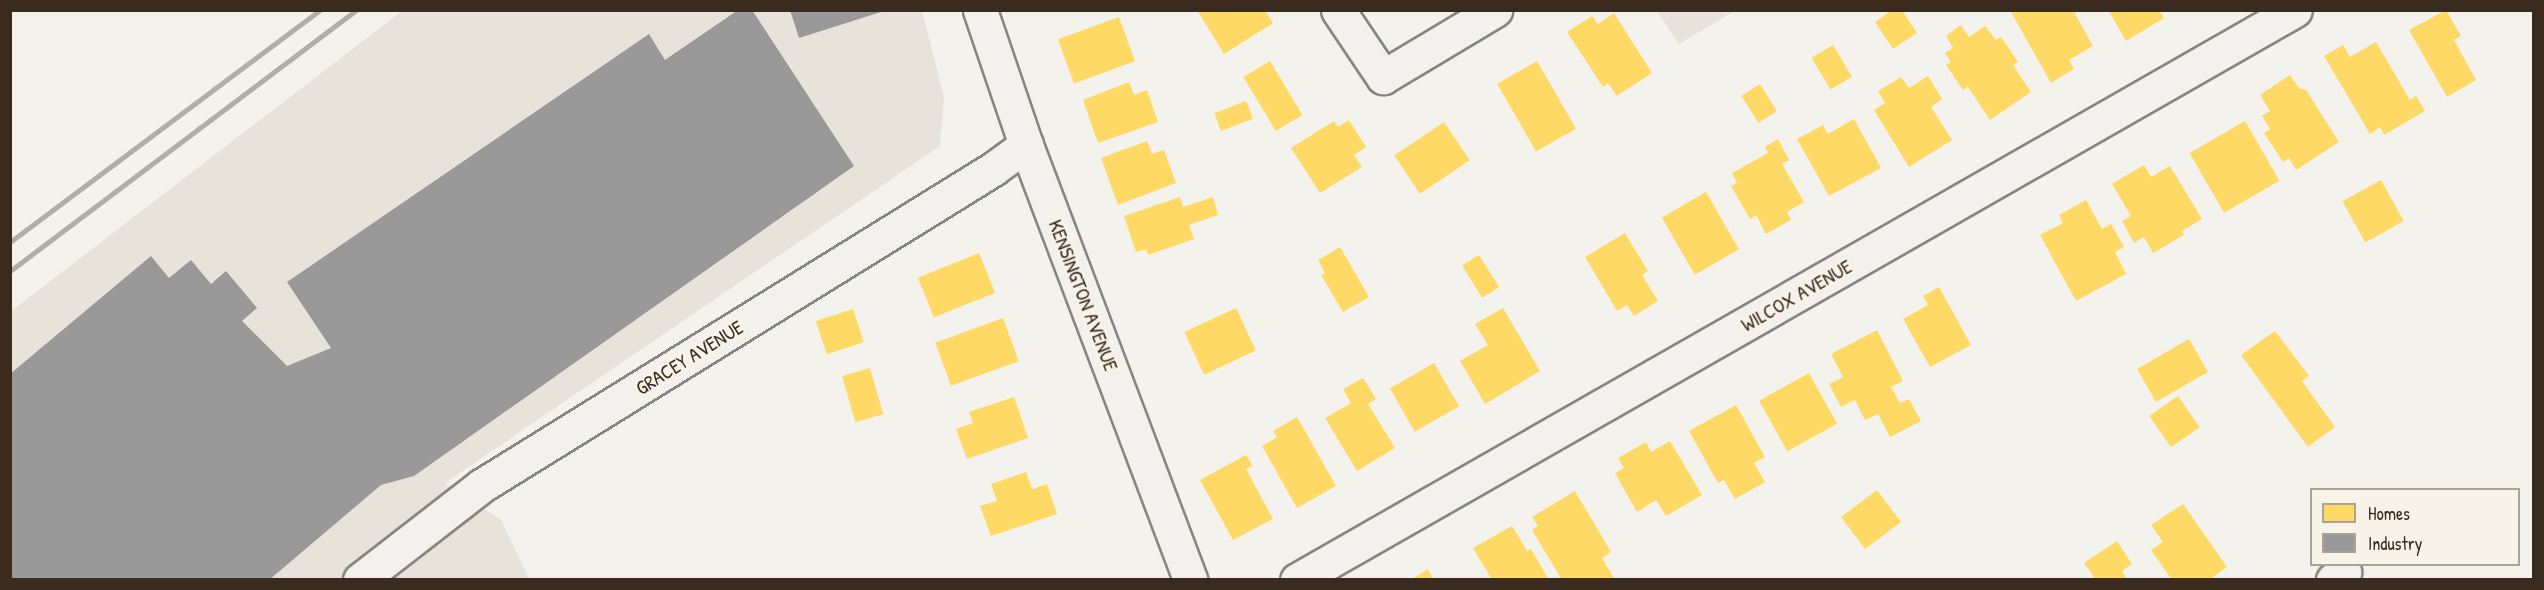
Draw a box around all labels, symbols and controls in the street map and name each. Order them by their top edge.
street label: KENSINGTON AVENUE [1044,216,1124,374]
street label: WILCOX AVENUE [1737,254,1855,336]
street label: GRACEY AVENUE [631,314,747,400]
legend [2310,488,2520,566]
text: Homes [2368,501,2410,526]
text: Industry [2368,531,2422,556]

